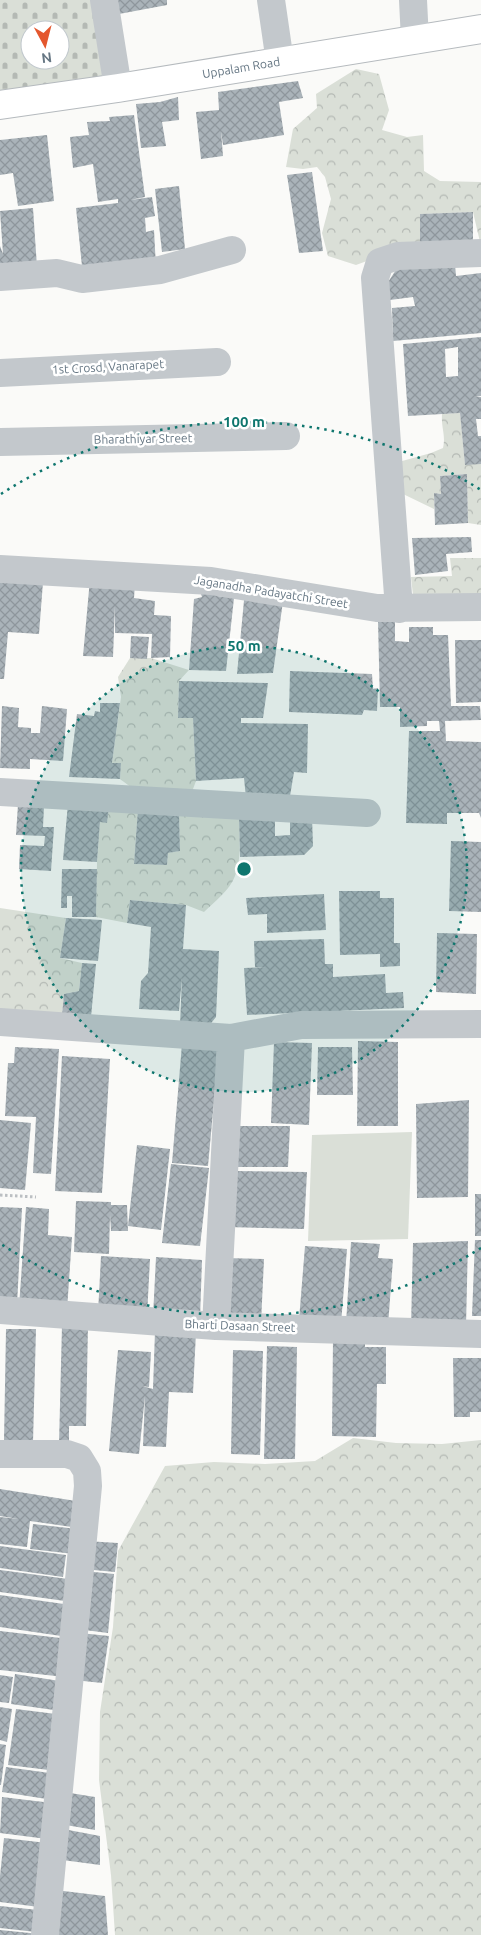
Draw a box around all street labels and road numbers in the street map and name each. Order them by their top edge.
street label: Uppalam Road [201,55,281,80]
street label: 1st Crosd, Vanarapet [52,357,164,376]
street label: Bharathiyar Street [94,431,193,446]
street label: Jaganadha Padayatchi Street [193,573,349,610]
street label: Bharti Dasaan Street [184,1317,296,1334]

